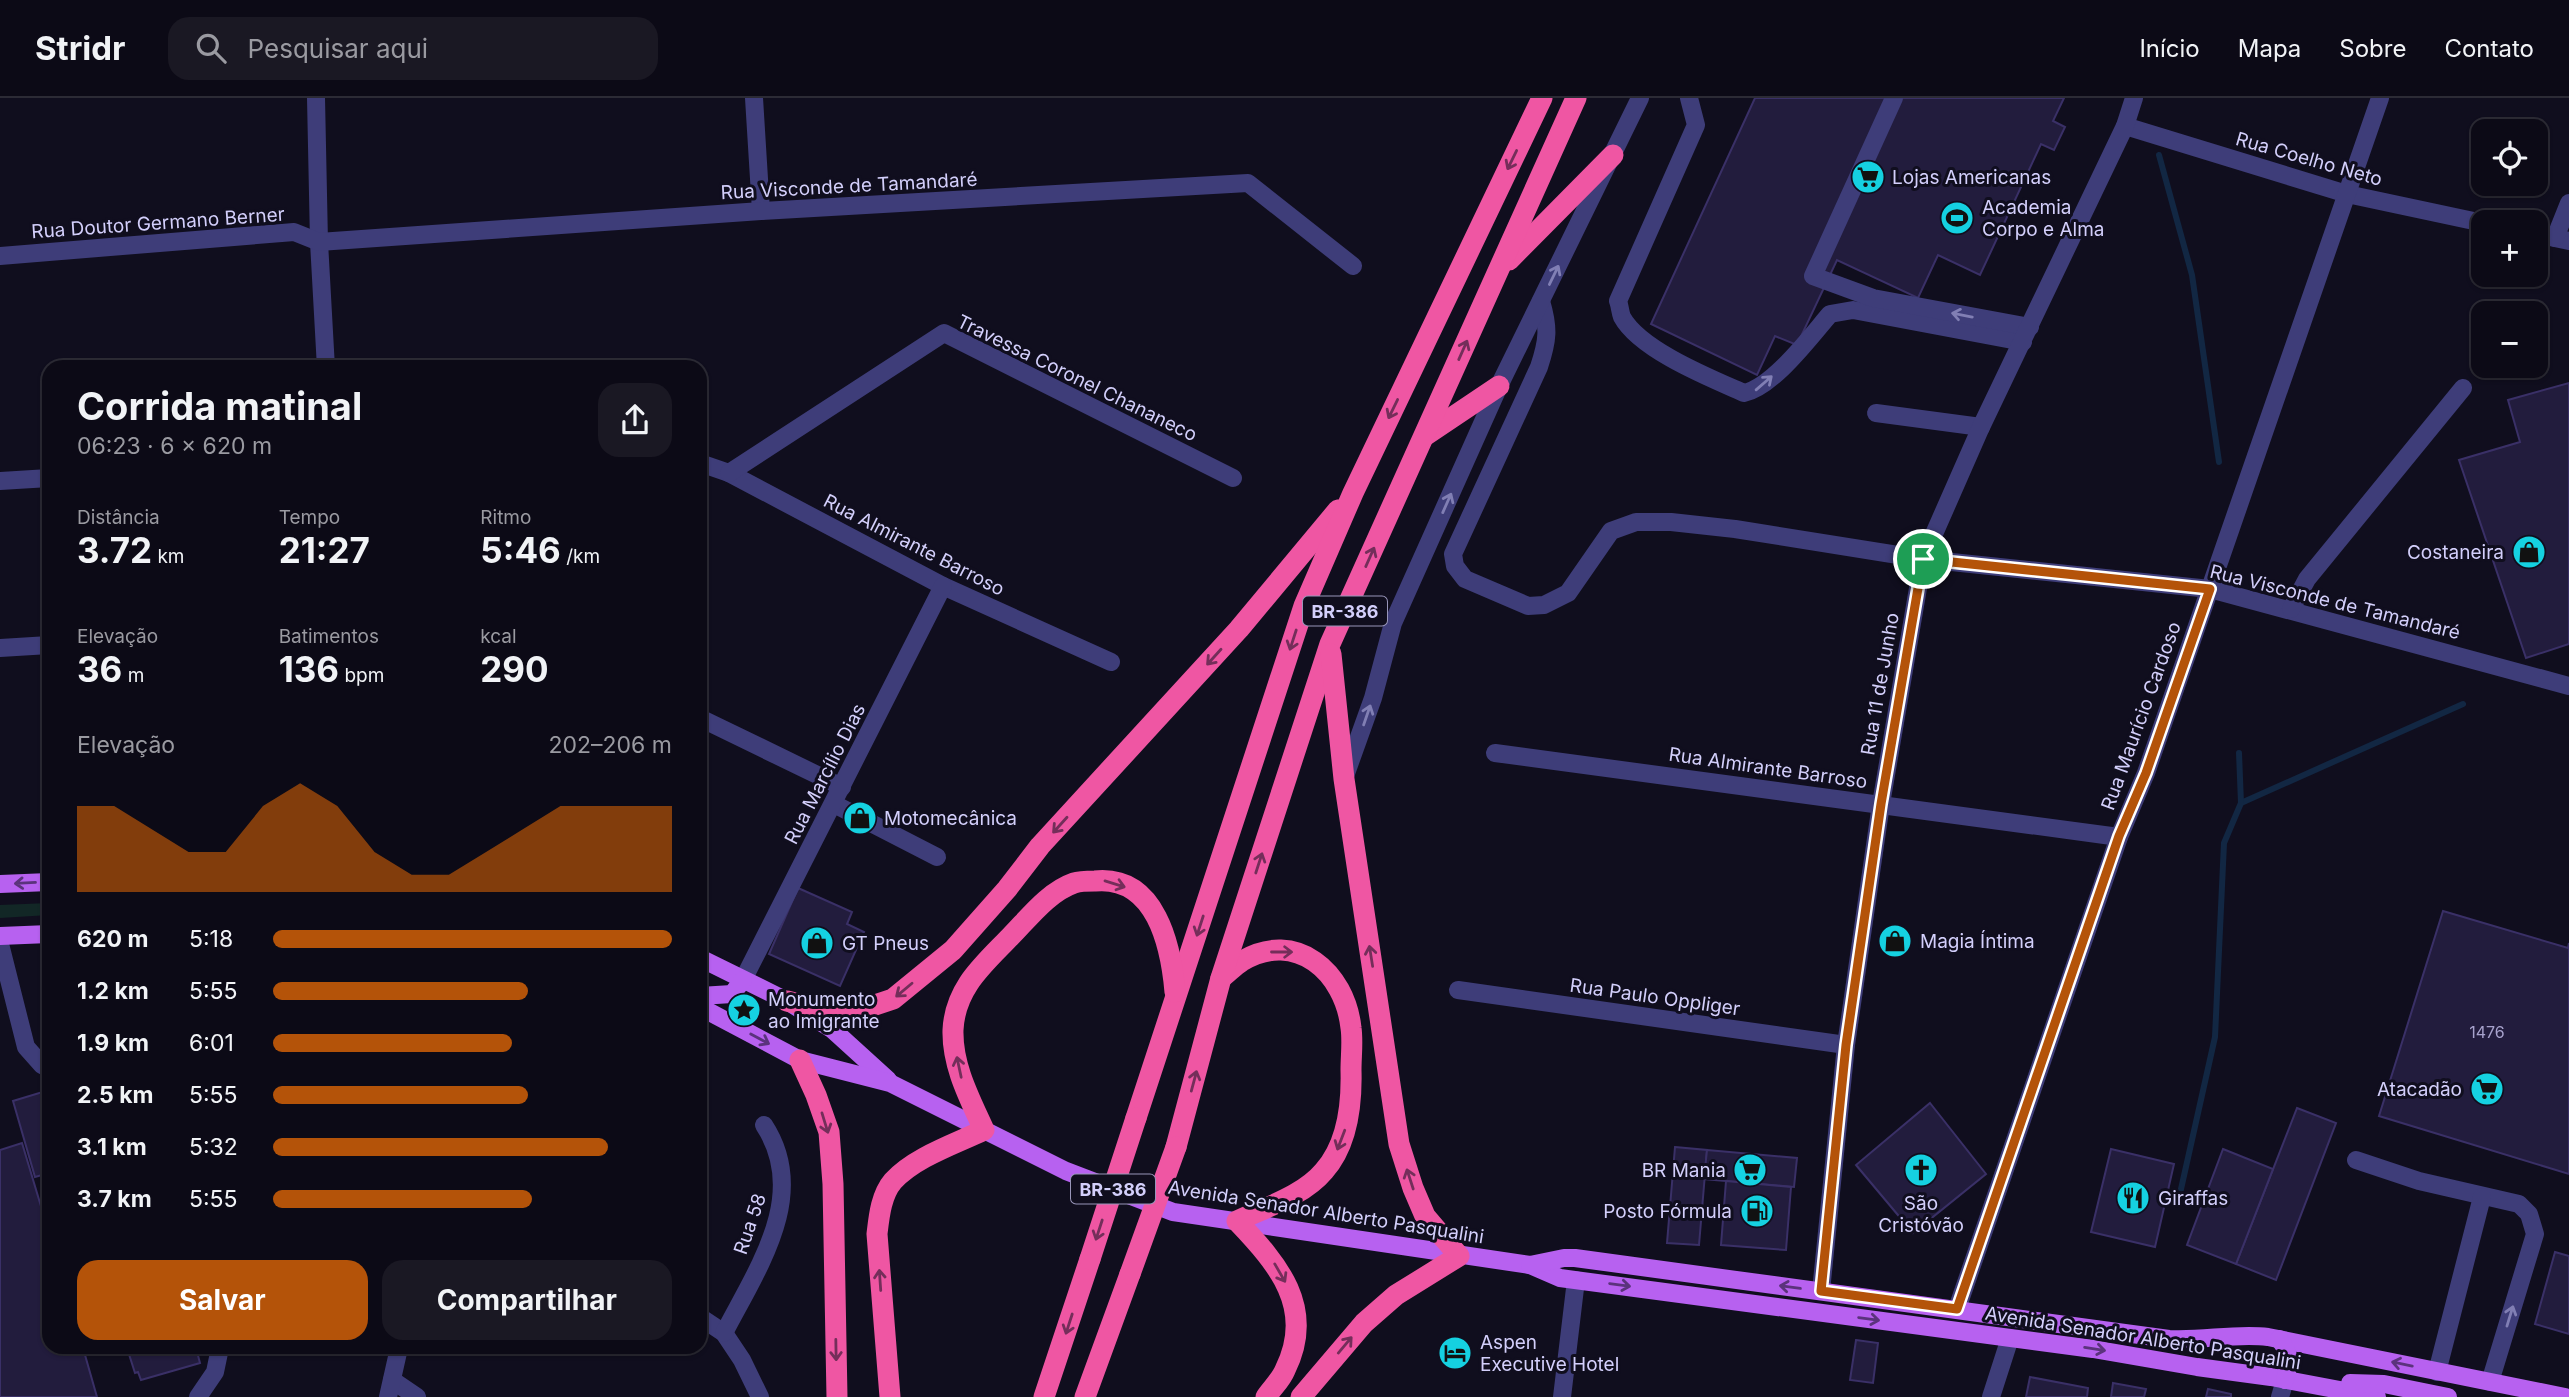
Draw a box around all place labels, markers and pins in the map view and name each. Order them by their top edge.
supermarket icon: Lojas Americanas [1849,158,1887,196]
place label: Lojas Americanas [1892,166,2051,189]
place label: Academia Corpo e Alma [1982,196,2105,241]
sports icon: Academia Corpo e Alma [1938,199,1976,237]
pin [1893,529,1953,589]
shop icon: Costaneira [2510,533,2548,571]
place label: Costaneira [2407,541,2504,564]
shop icon: Motomecânica [841,799,879,837]
place label: Motomecânica [884,807,1017,830]
shop icon: Magia Íntima [1876,922,1914,960]
shop icon: GT Pneus [798,924,836,962]
place label: Magia Íntima [1920,929,2035,953]
place label: GT Pneus [842,932,929,955]
place label: Monumento ao Imigrante [768,988,880,1033]
place icon: Monumento ao Imigrante [725,991,763,1029]
supermarket icon: Atacadão [2468,1070,2506,1108]
place label: Atacadão [2377,1078,2462,1101]
supermarket icon: BR Mania [1731,1151,1769,1189]
church icon: São Cristóvão [1902,1151,1940,1189]
place label: BR Mania [1642,1159,1726,1182]
restaurant icon: Giraffas [2114,1179,2152,1217]
place label: Giraffas [2158,1187,2228,1210]
fuel station icon: Posto Fórmula [1738,1192,1776,1230]
place label: São Cristóvão [1878,1192,1964,1237]
place label: Posto Fórmula [1603,1200,1732,1223]
place label: Aspen Executive Hotel [1480,1331,1619,1376]
hotel icon: Aspen Executive Hotel [1436,1334,1474,1372]

